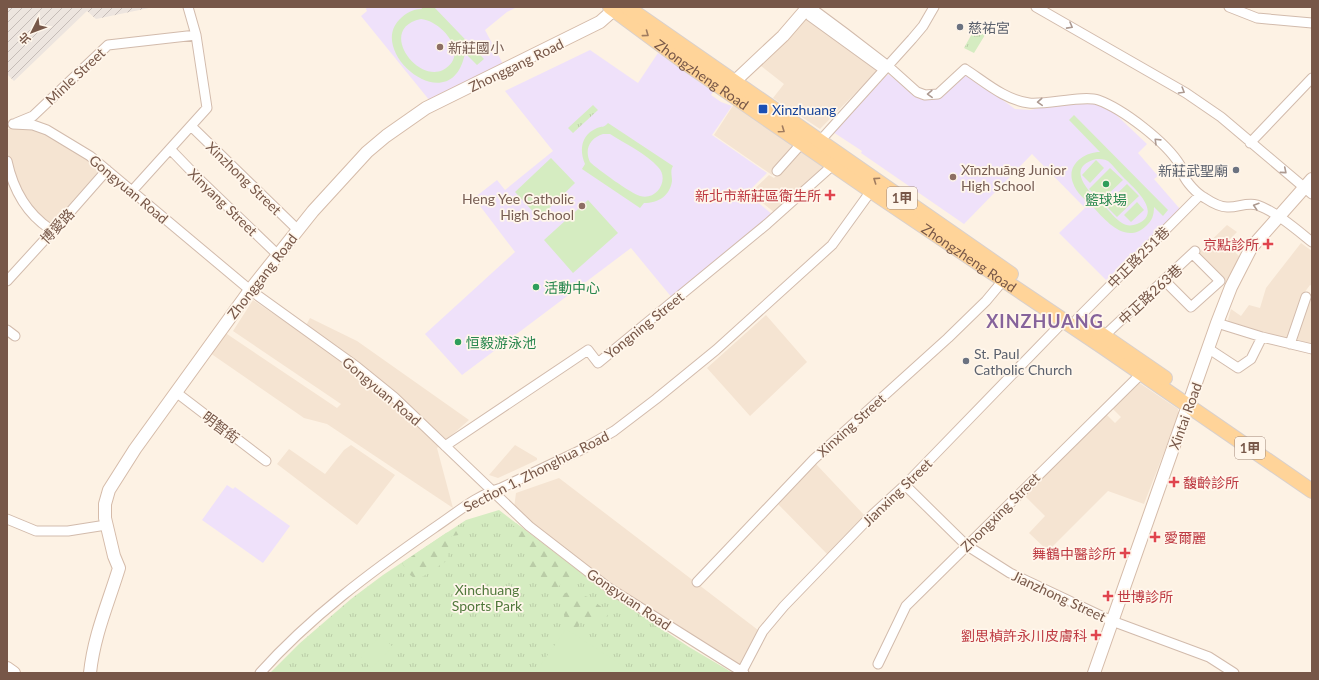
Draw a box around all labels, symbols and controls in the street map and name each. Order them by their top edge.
north arrow [12,12,52,52]
place label: 慈祐宮 [968,19,1010,36]
one-way arrow [1066,21,1073,28]
marker: 慈祐宮 [955,22,965,32]
one-way arrow [641,29,648,36]
text: 北 [16,31,33,47]
street label: Zhonggang Road [466,35,566,95]
street label: Zhongzheng Road [652,35,752,113]
place label: 新莊國小 [448,39,504,56]
marker: 新莊國小 [435,42,445,52]
street label: Minle Street [42,44,108,108]
one-way arrow [1178,86,1185,94]
one-way arrow [926,90,932,98]
one-way arrow [1037,98,1043,107]
place label: Xinzhuang [772,101,836,118]
marker: Xinzhuang [757,103,769,115]
one-way arrow [778,125,785,132]
street label: Xinzhong Street [203,138,285,218]
one-way arrow [1154,138,1162,145]
street label: Gongyuan Road [86,151,172,227]
place label: Xīnzhuāng Junior High School [961,161,1066,194]
place label: 新莊武聖廟 [1158,162,1228,179]
street label: Xinyang Street [185,165,261,239]
marker: 新莊武聖廟 [1231,165,1241,175]
one-way arrow [1280,167,1287,174]
marker: Xīnzhuāng Junior High School [948,172,958,182]
one-way arrow [874,178,881,185]
marker: 籃球場 [1101,179,1111,189]
place label: 新北市新莊區衛生所 [695,187,821,204]
road number: 1甲 [887,187,917,209]
marker: 新北市新莊區衛生所 [824,189,836,201]
place label: Heng Yee Catholic High School [462,190,574,223]
place label: 籃球場 [1085,191,1127,208]
marker: Heng Yee Catholic High School [577,201,587,211]
one-way arrow [1253,202,1260,211]
street label: 博愛路 [36,205,78,247]
street label: Zhongzheng Road [919,219,1020,295]
street label: 中正路251巷 [1104,223,1172,291]
street label: Zhonggang Road [224,230,300,322]
place label: 京點診所 [1203,236,1259,253]
marker: 京點診所 [1262,238,1274,250]
street label: 中正路263巷 [1115,260,1185,328]
place label: 活動中心 [544,279,600,296]
marker: 活動中心 [531,282,541,292]
street label: Yongning Street [601,288,687,362]
district label: XINZHUANG [986,310,1104,332]
place label: 恒毅游泳池 [466,334,536,351]
marker: 恒毅游泳池 [453,337,463,347]
place label: St. Paul Catholic Church [974,345,1072,378]
street label: Gongyuan Road [339,353,425,429]
marker: St. Paul Catholic Church [961,356,971,366]
street label: Xintai Road [1165,380,1205,452]
street label: Xinxing Street [813,390,889,460]
street label: 明智街 [199,408,243,446]
street label: Section 1, Zhonghua Road [460,427,612,515]
road number: 1甲 [1235,437,1265,459]
street label: Jianxing Street [859,455,935,529]
street label: Zhongxing Street [957,469,1043,555]
place label: 馥齡診所 [1183,474,1239,491]
marker: 馥齡診所 [1168,476,1180,488]
place label: 愛爾麗 [1164,529,1206,546]
marker: 愛爾麗 [1149,531,1161,543]
place label: 舞鶴中醫診所 [1032,545,1116,562]
marker: 舞鶴中醫診所 [1119,547,1131,559]
street label: Gongyuan Road [584,565,674,633]
street label: Jianzhong Street [1009,567,1109,625]
park label: Xinchuang Sports Park [452,581,523,614]
place label: 世博診所 [1117,588,1173,605]
marker: 世博診所 [1102,590,1114,602]
place label: 劉思楨許永川皮膚科 [961,627,1087,644]
marker: 劉思楨許永川皮膚科 [1090,629,1102,641]

